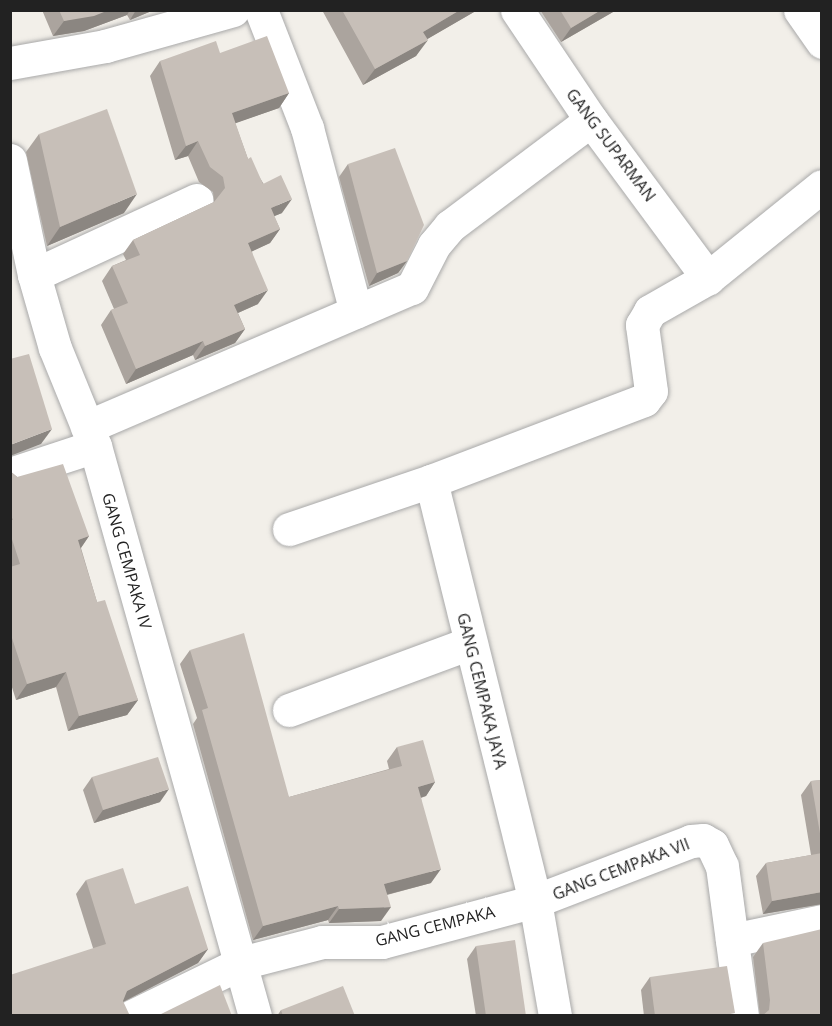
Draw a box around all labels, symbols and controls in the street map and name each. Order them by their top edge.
street label: GANG SUPARMAN [562,85,660,205]
street label: GANG CEMPAKA IV [98,491,156,631]
street label: GANG CEMPAKA JAYA [453,611,511,771]
street label: GANG CEMPAKA VII [550,834,692,904]
street label: GANG CEMPAKA [373,902,497,950]

